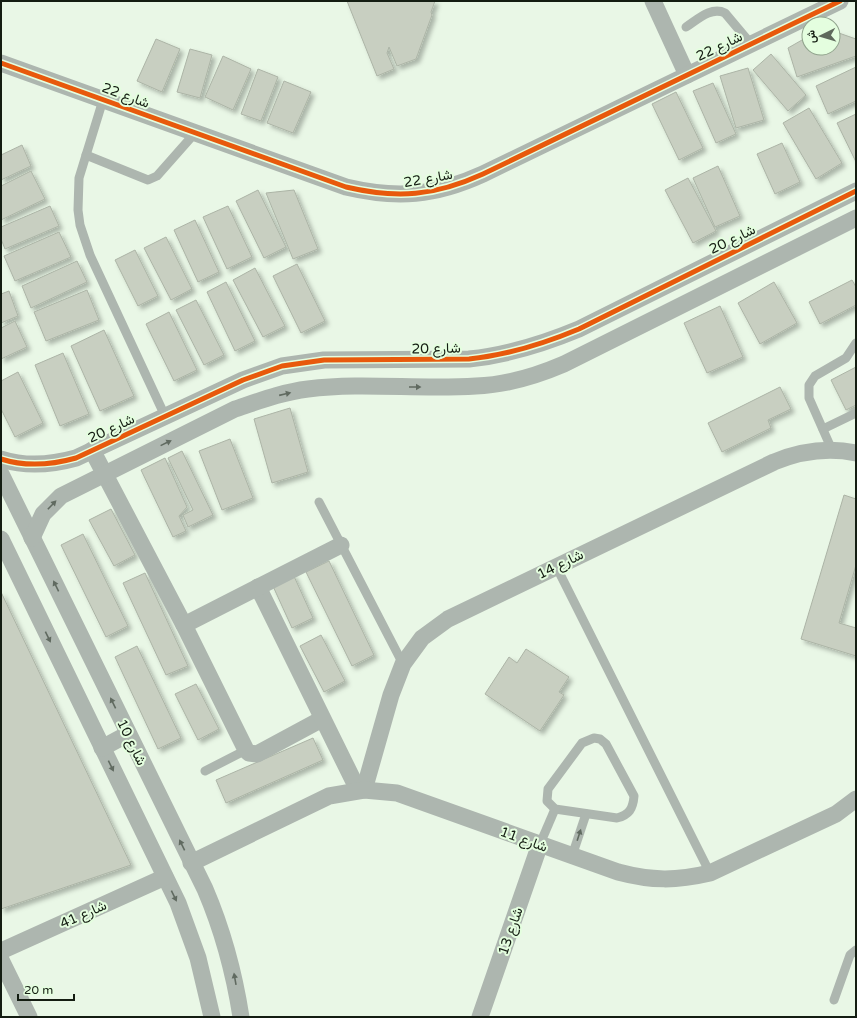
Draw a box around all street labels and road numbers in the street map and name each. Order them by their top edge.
street label: شارع 22 [693,28,746,67]
street label: شارع 22 [99,79,152,114]
street label: شارع 22 [402,166,454,193]
street label: شارع 20 [706,221,759,260]
street label: شارع 20 [411,340,461,359]
street label: شارع 20 [85,410,138,448]
street label: شارع 14 [534,546,587,585]
street label: شارع 10 [111,716,150,769]
street label: شارع 11 [497,823,550,858]
street label: شارع 41 [57,897,110,934]
street label: شارع 13 [494,905,528,958]

